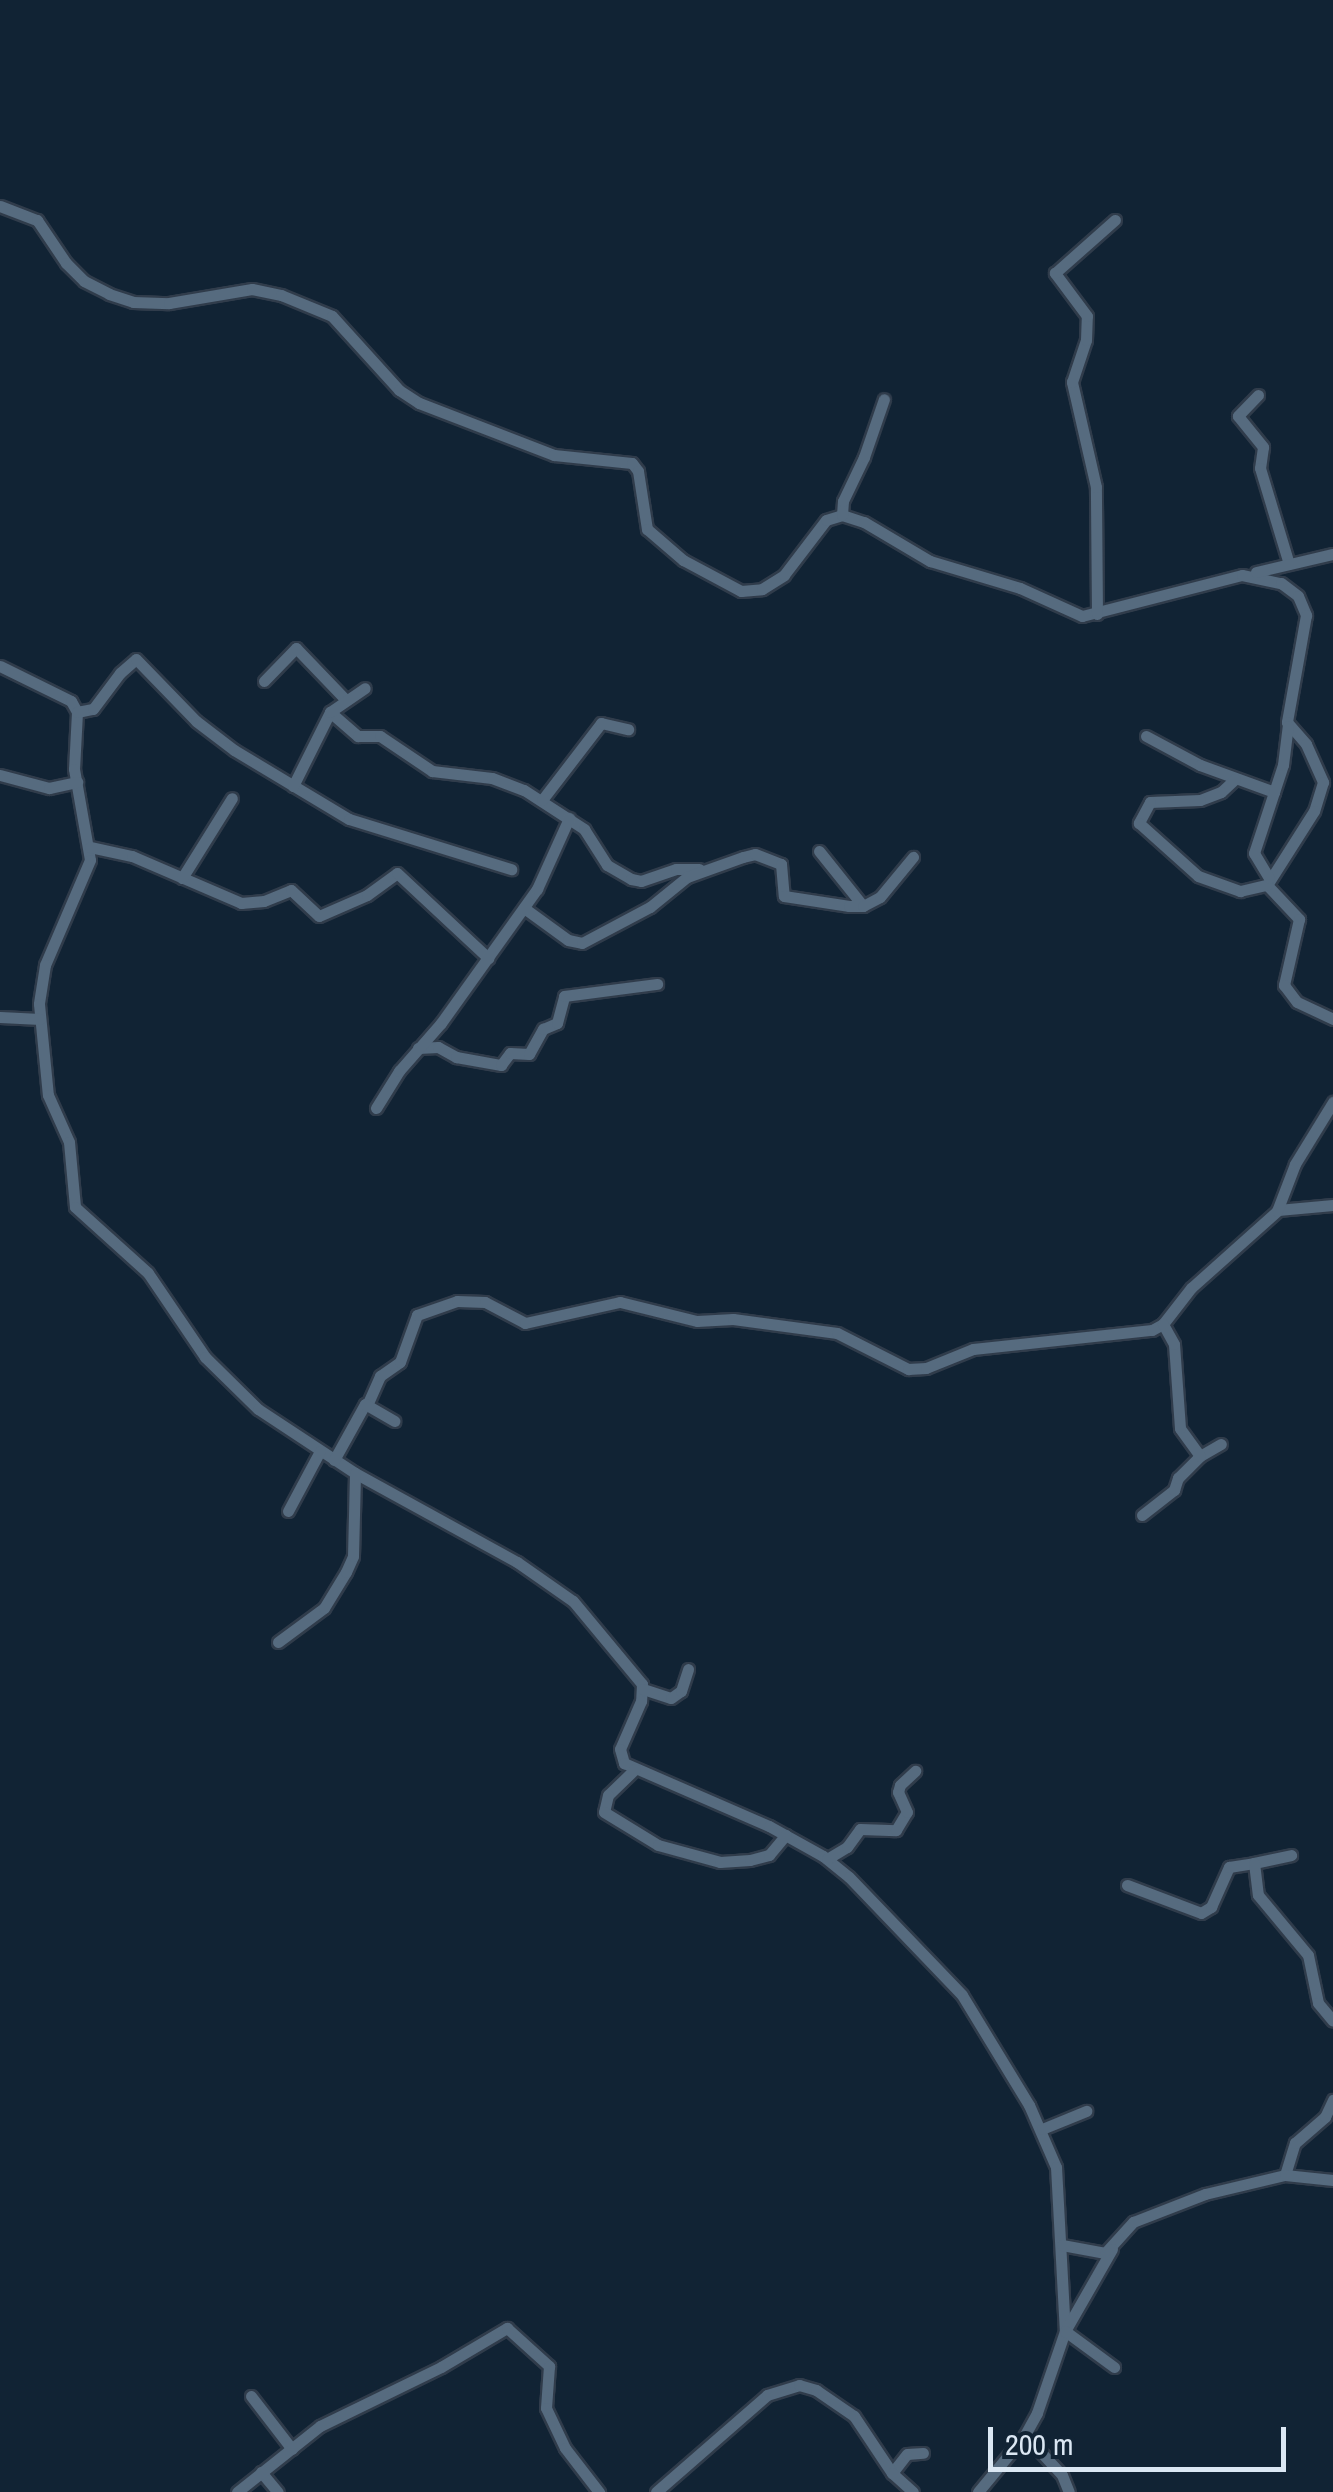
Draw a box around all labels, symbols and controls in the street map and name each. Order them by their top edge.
scale bar [993,2407,1290,2469]
text: 200 m [1005,2424,1073,2464]

